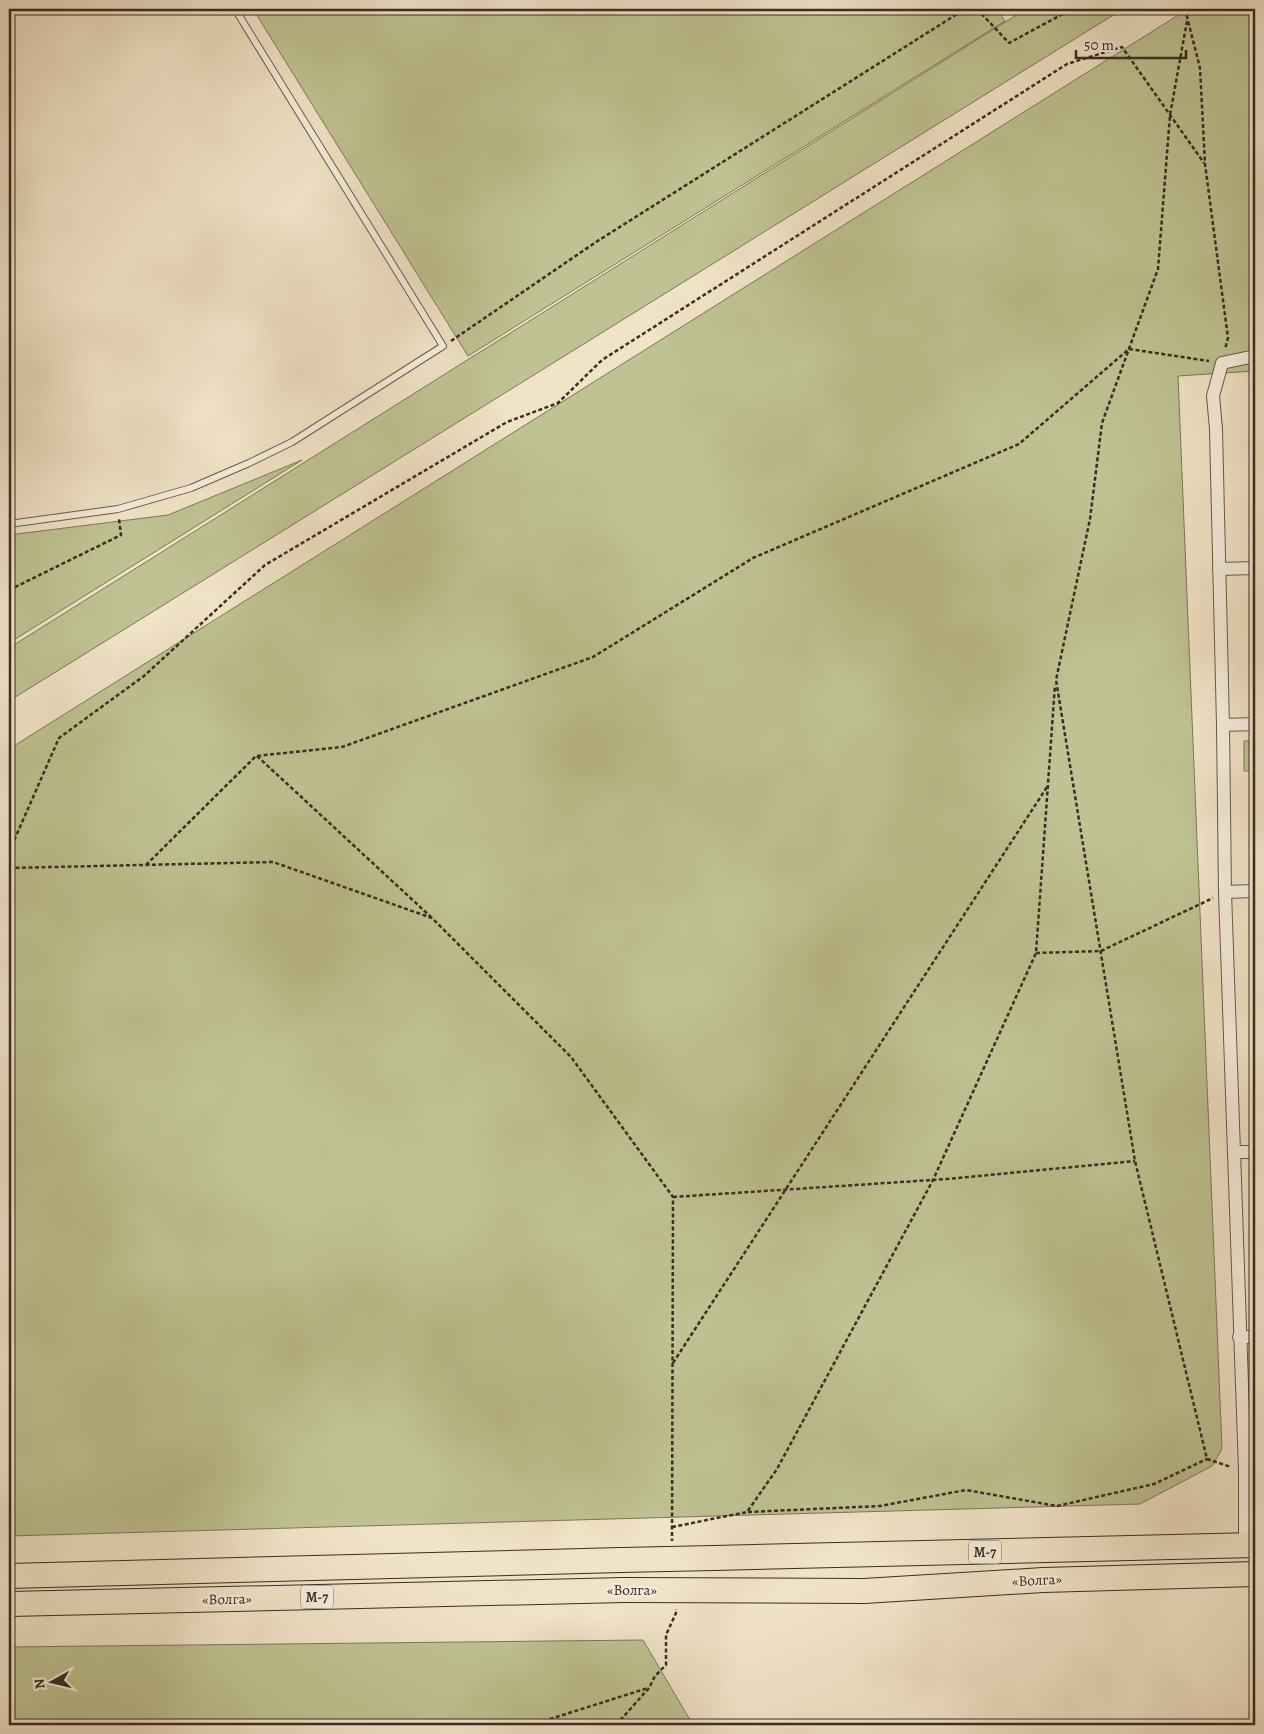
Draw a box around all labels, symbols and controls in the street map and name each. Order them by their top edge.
scale bar [1076,28,1186,60]
text: 50 m [1084,35,1114,55]
road number: М-7 [969,1540,1001,1564]
street label: «Волга» [1012,1569,1063,1591]
street label: «Волга» [607,1580,658,1600]
road number: М-7 [301,1585,333,1608]
street label: «Волга» [202,1589,253,1609]
north arrow [28,1656,78,1706]
text: N [30,1677,50,1690]

